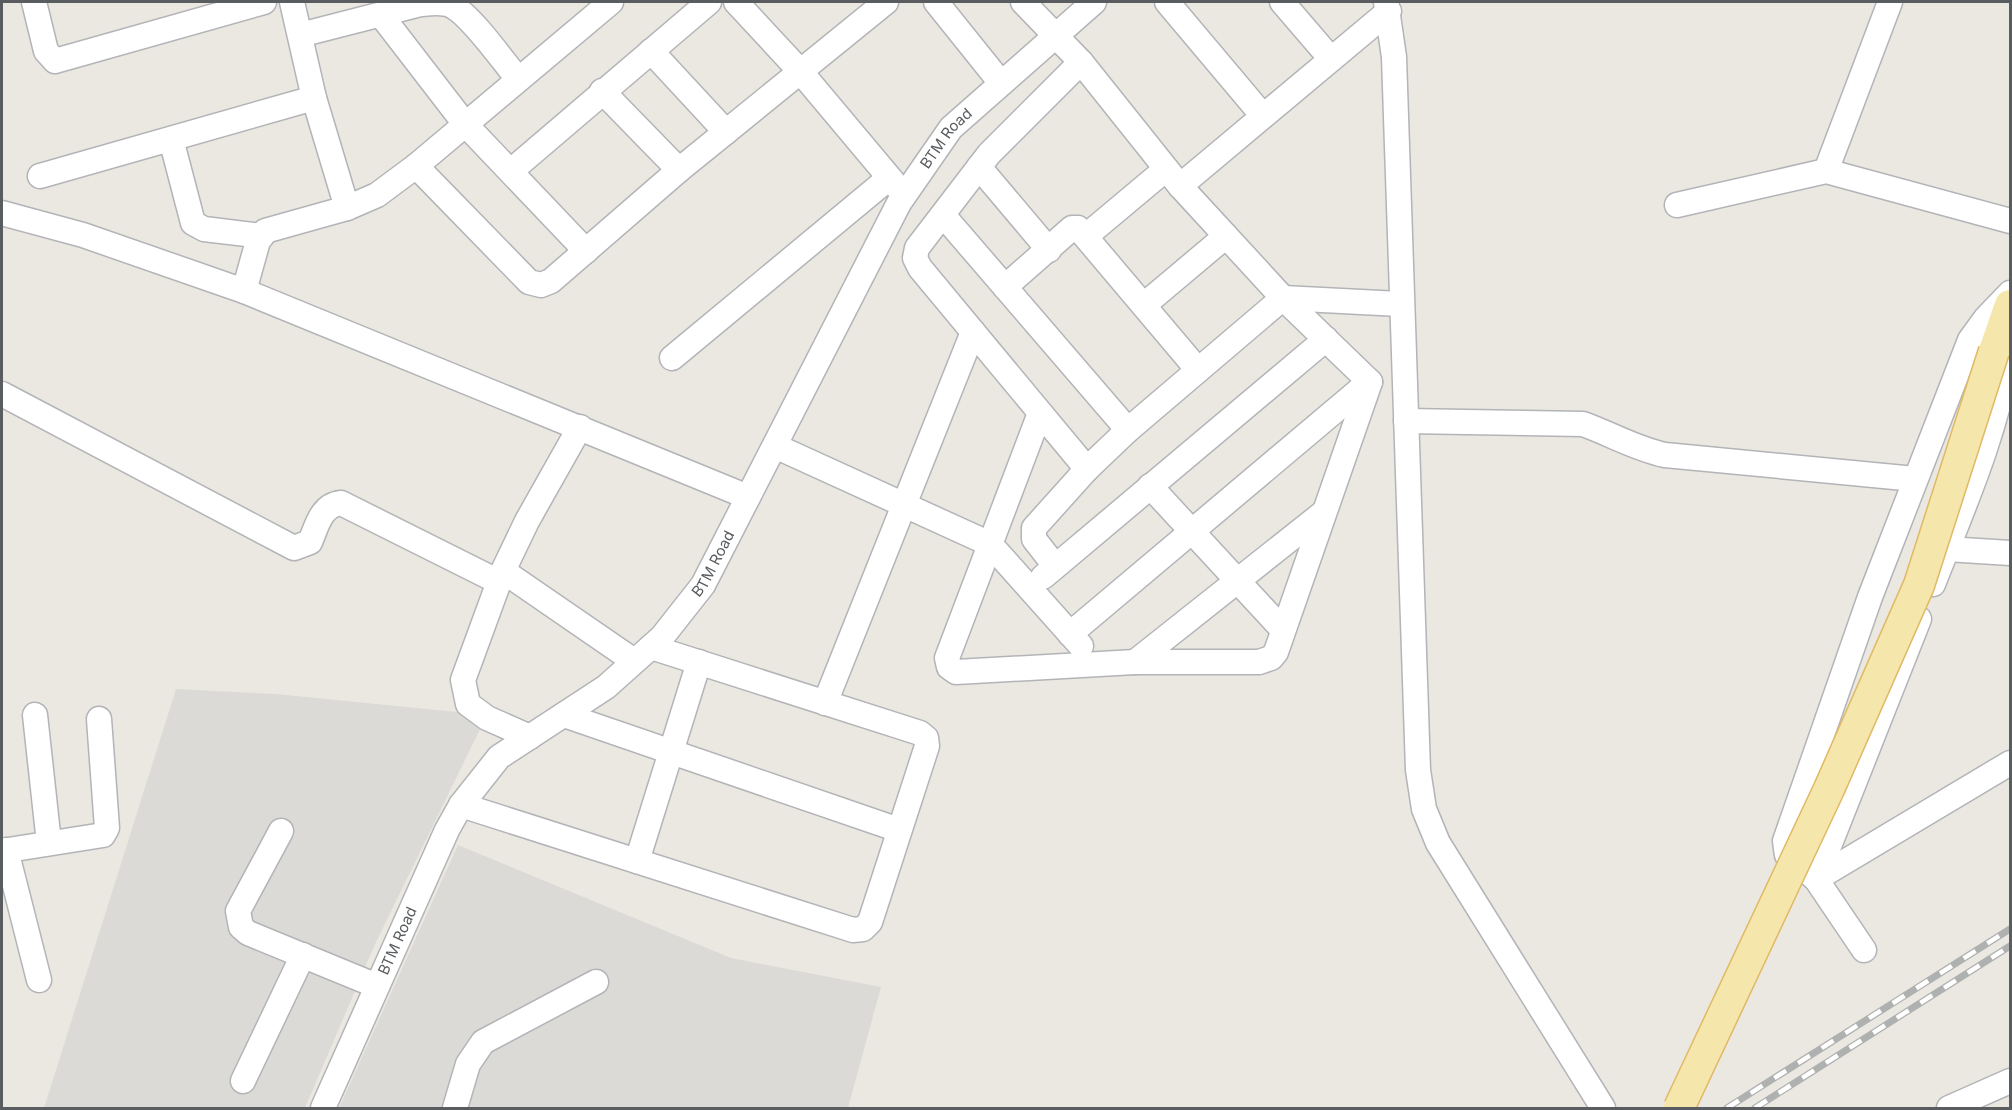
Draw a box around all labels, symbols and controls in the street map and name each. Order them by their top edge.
street label: BTM Road [916,104,976,172]
street label: BTM Road [687,527,738,601]
street label: BTM Road [374,904,421,978]

